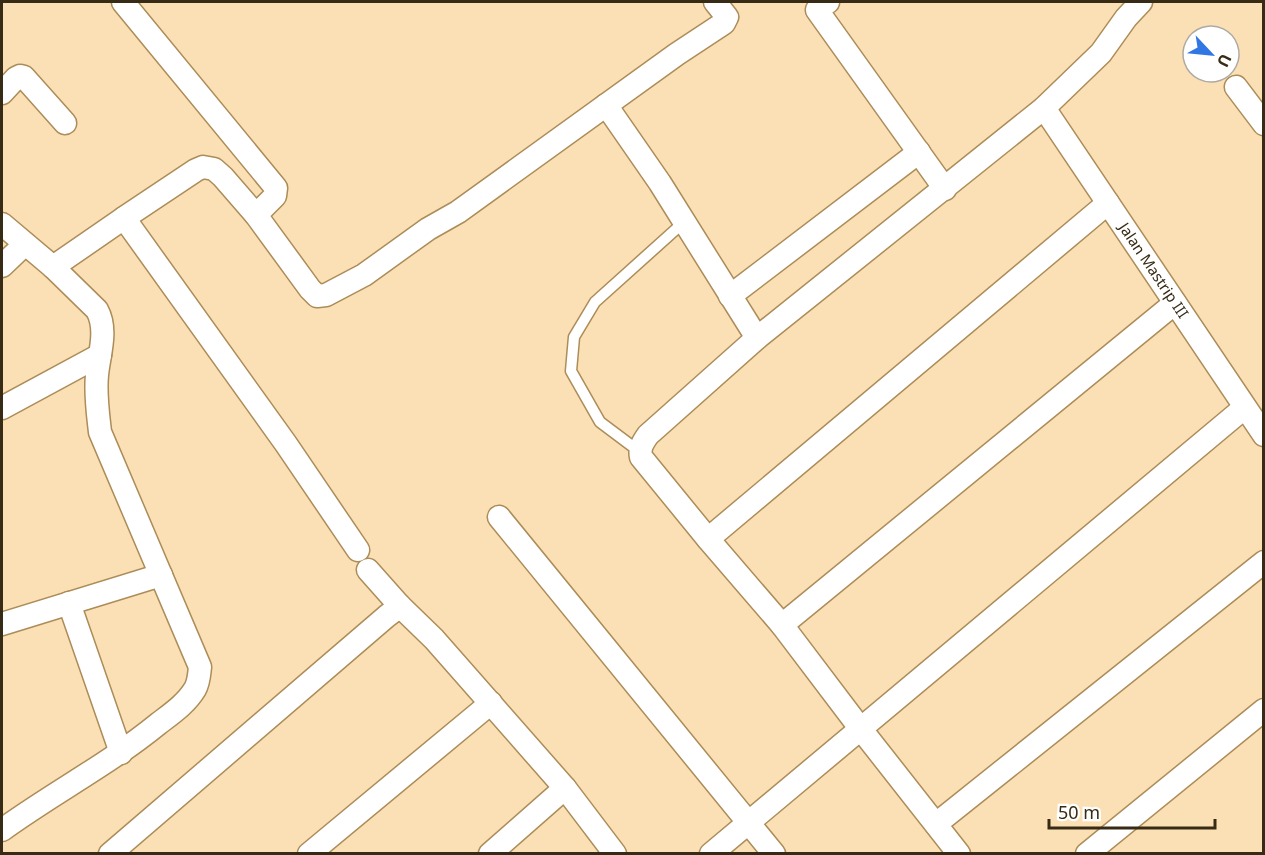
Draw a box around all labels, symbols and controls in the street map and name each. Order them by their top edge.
north arrow [1181,24,1241,84]
text: U [1212,50,1237,71]
street label: Jalan Mastrip III [1114,217,1194,322]
scale bar [1049,792,1216,830]
text: 50 m [1058,800,1100,824]

